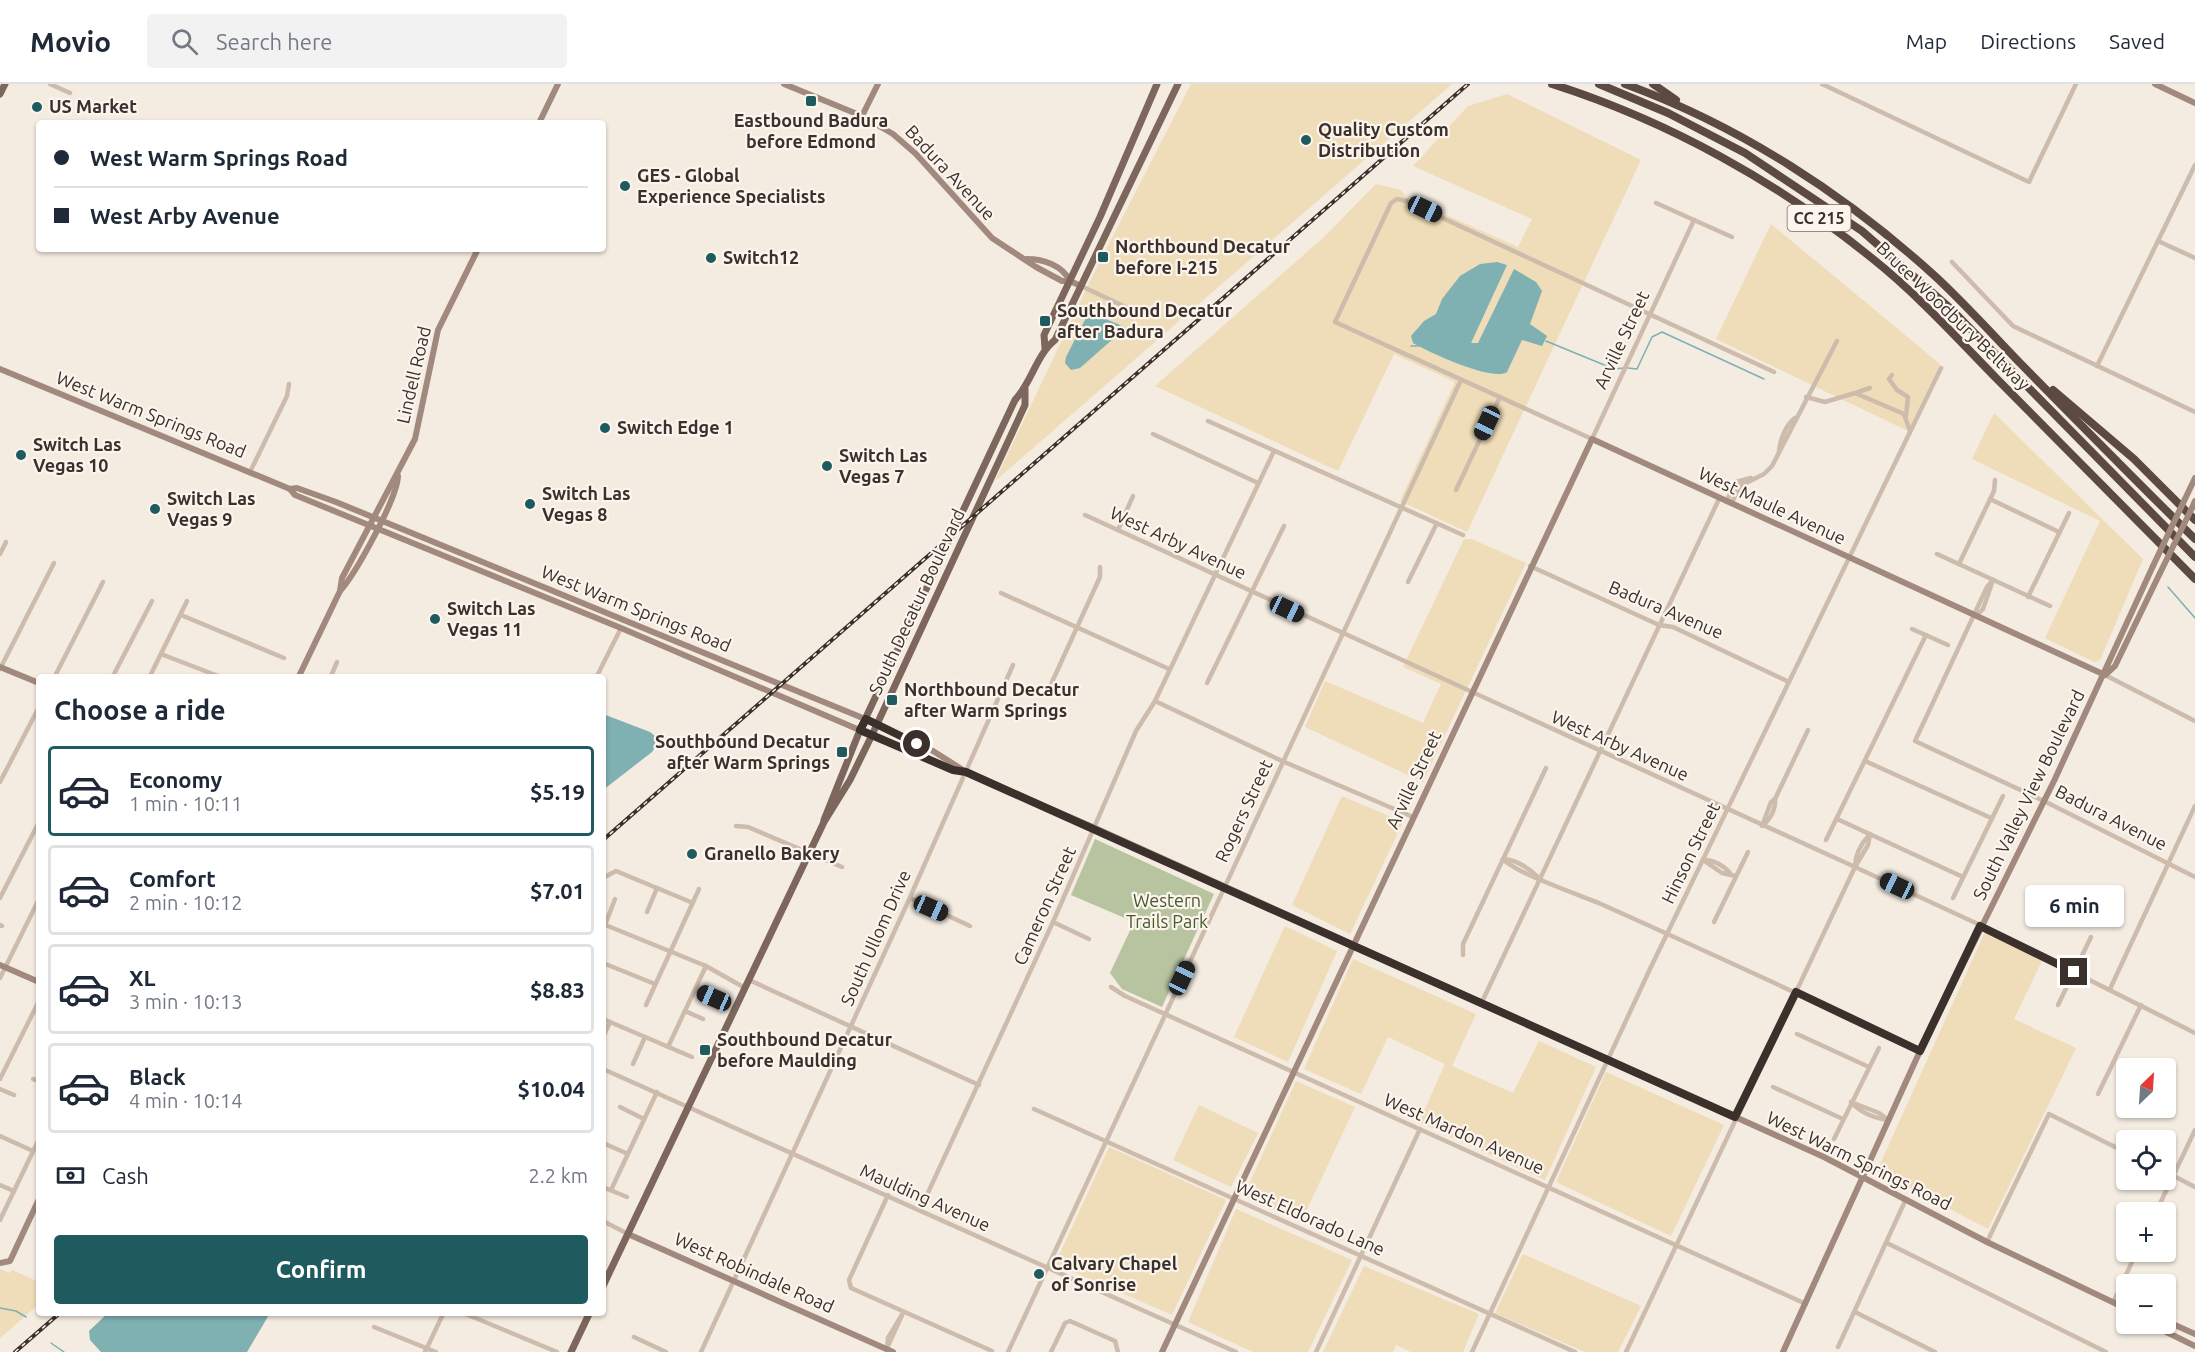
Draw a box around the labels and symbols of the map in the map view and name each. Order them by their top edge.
marker: Eastbound Badura before Edmond [804,94,818,108]
place label: US Market [49,96,137,116]
marker: US Market [30,100,44,114]
place label: Eastbound Badura before Edmond [734,110,888,151]
place label: Quality Custom Distribution [1318,119,1449,160]
street label: Badura Avenue [902,121,1000,224]
marker: Quality Custom Distribution [1299,133,1313,147]
place label: GES - Global Experience Specialists [637,165,826,206]
marker: GES - Global Experience Specialists [618,179,632,193]
car [1405,193,1445,225]
road number: CC 215 [1788,205,1850,231]
place label: Northbound Decatur before I-215 [1115,236,1291,277]
street label: Bruce Woodbury Beltway [1873,237,2035,394]
place label: Switch12 [723,247,799,267]
marker: Northbound Decatur before I-215 [1096,250,1110,264]
marker: Switch12 [704,251,718,265]
street label: Arville Street [1590,287,1653,392]
place label: Southbound Decatur after Badura [1057,300,1233,341]
marker: Southbound Decatur after Badura [1038,314,1052,328]
street label: Lindell Road [392,324,434,425]
street label: West Warm Springs Road [54,367,249,461]
car [1471,403,1503,443]
place label: Switch Edge 1 [617,417,734,437]
marker: Switch Edge 1 [598,421,612,435]
place label: Switch Las Vegas 10 [33,434,122,475]
place label: Switch Las Vegas 7 [839,445,928,486]
marker: Switch Las Vegas 10 [14,448,28,462]
marker: Switch Las Vegas 7 [820,459,834,473]
street label: West Maule Avenue [1696,462,1849,548]
place label: Switch Las Vegas 8 [542,483,631,524]
place label: Switch Las Vegas 9 [167,488,256,529]
marker: Switch Las Vegas 8 [523,497,537,511]
marker: Switch Las Vegas 9 [148,502,162,516]
street label: West Arby Avenue [1107,502,1250,582]
street label: South Decatur Boulevard [864,506,968,698]
street label: West Warm Springs Road [539,561,734,655]
street label: Badura Avenue [1606,576,1727,642]
car [1267,593,1307,625]
place label: Switch Las Vegas 11 [447,598,536,639]
marker: Switch Las Vegas 11 [428,612,442,626]
place label: Northbound Decatur after Warm Springs [904,679,1080,720]
street label: South Valley View Boulevard [1969,686,2088,903]
marker: Northbound Decatur after Warm Springs [885,693,899,707]
street label: West Arby Avenue [1549,706,1692,784]
street label: Arville Street [1382,727,1445,832]
route start [903,730,930,757]
place label: Southbound Decatur after Warm Springs [655,731,831,772]
marker: Southbound Decatur after Warm Springs [835,745,849,759]
street label: Rogers Street [1211,756,1276,865]
street label: Badura Avenue [2052,780,2170,854]
street label: Hinson Street [1657,799,1723,906]
place label: Granello Bakery [704,843,840,863]
street label: Cameron Street [1009,843,1079,968]
marker: Granello Bakery [685,847,699,861]
street label: South Ullom Drive [836,867,914,1008]
car [1877,870,1917,902]
callout: 6 min [2024,885,2124,927]
park label: Western Trails Park [1126,890,1208,931]
car [911,892,951,924]
car [1166,958,1198,998]
route end [2060,958,2087,985]
car [694,982,734,1014]
place label: Southbound Decatur before Maulding [717,1029,893,1070]
marker: Southbound Decatur before Maulding [698,1043,712,1057]
north arrow [2116,1058,2176,1118]
street label: West Mardon Avenue [1381,1089,1548,1177]
street label: West Warm Springs Road [1764,1107,1955,1213]
street label: Maulding Avenue [857,1159,994,1235]
street label: West Eldorado Lane [1233,1175,1388,1259]
street label: West Robindale Road [672,1228,837,1316]
place label: Calvary Chapel of Sonrise [1051,1253,1178,1294]
marker: Calvary Chapel of Sonrise [1032,1267,1046,1281]

